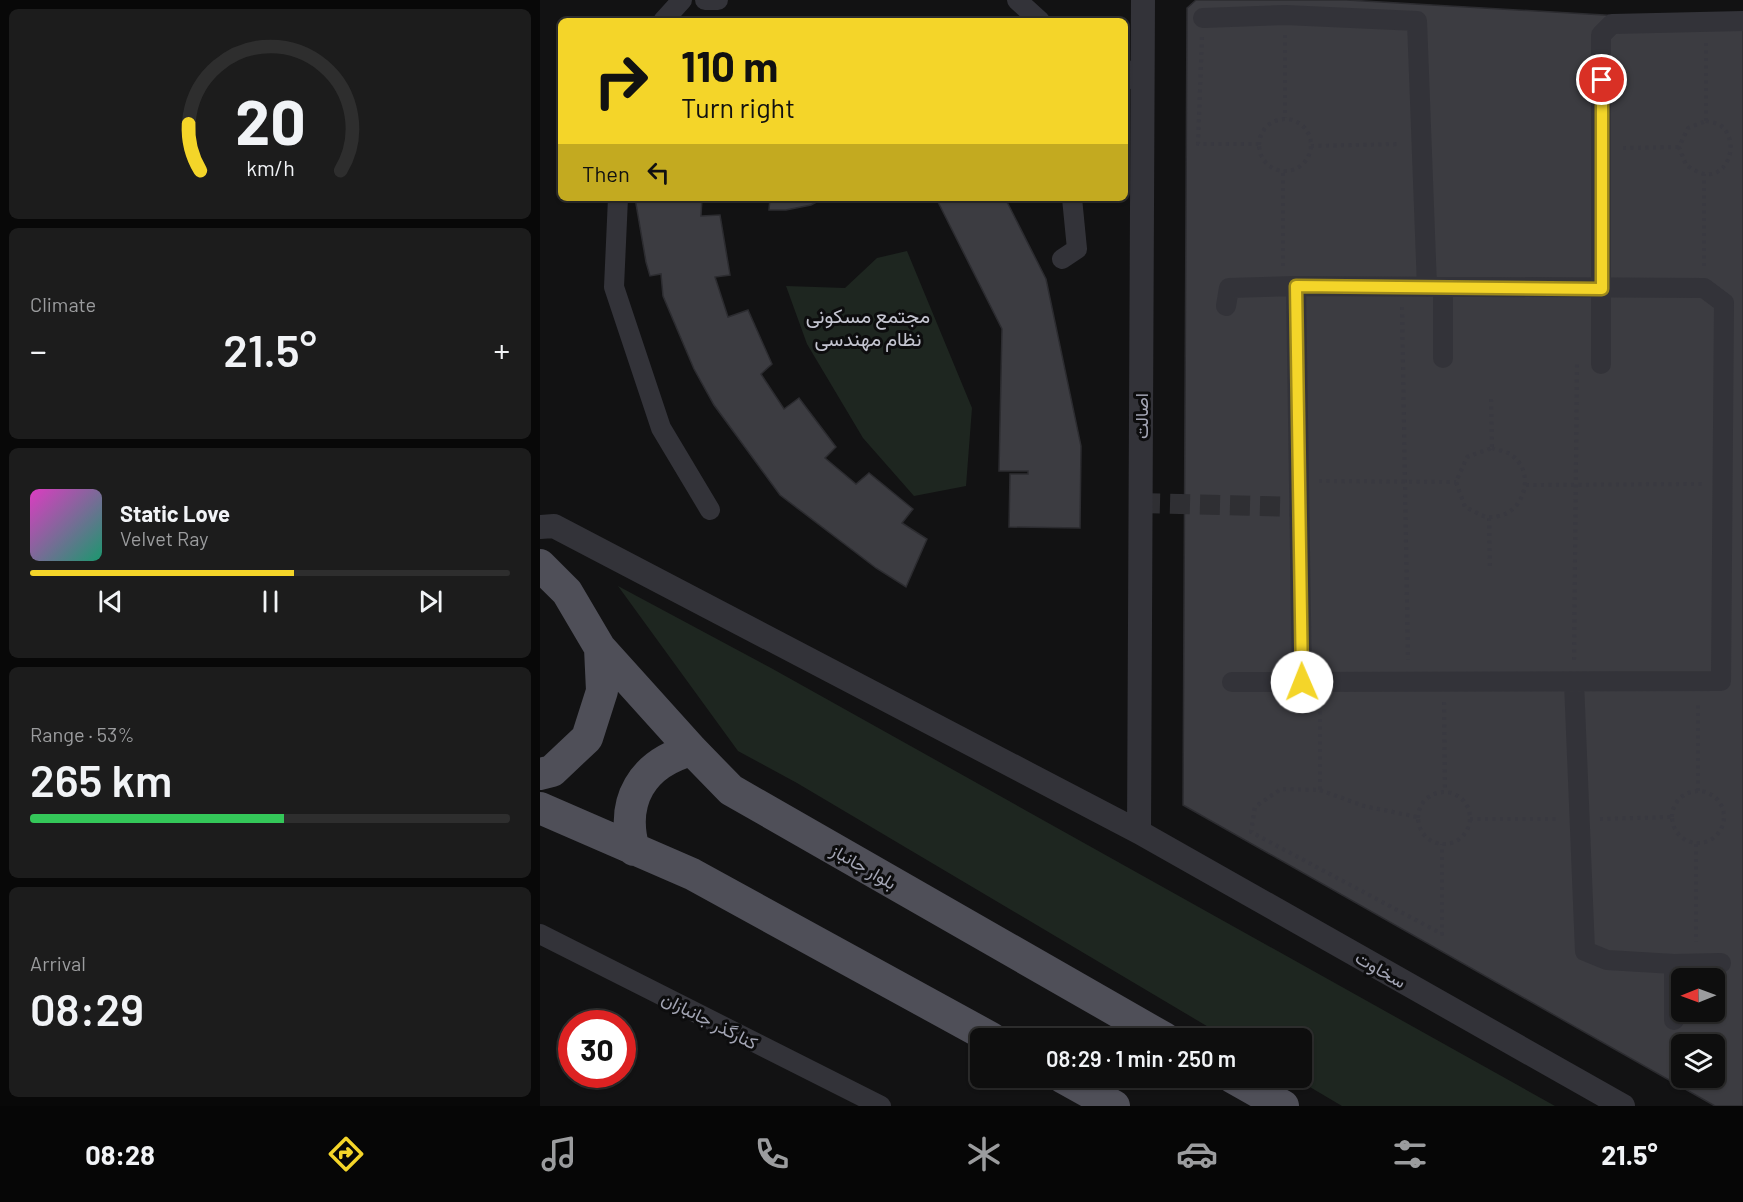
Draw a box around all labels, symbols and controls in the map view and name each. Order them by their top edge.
text: 110 m [681,40,778,90]
icon: right [582,42,660,120]
pin [1576,54,1627,105]
icon: arrive [1585,63,1618,96]
text: 20 [235,83,305,157]
text: Turn right [681,91,795,123]
text: km/h [246,156,294,181]
icon: left [642,156,675,189]
text: Then [582,160,630,186]
text: Climate [30,292,96,316]
district label: مجتمع مسکونی نظام مهندسی [806,303,930,352]
text: 21.5° [223,322,317,376]
text: − [30,330,47,370]
text: + [493,330,510,370]
street label: اصالت [1130,393,1152,439]
text: Static Love [120,500,230,526]
text: Velvet Ray [120,526,209,550]
icon: previous [94,585,127,618]
icon: pause [254,585,287,618]
icon: next [414,585,447,618]
position arrow [1270,650,1334,714]
text: Range · 53% [30,722,134,746]
text: 265 km [30,752,172,806]
street label: بلوار جانباز [826,838,901,894]
street label: سخاوت [1351,946,1410,993]
text: Arrival [30,951,86,975]
north arrow [1671,968,1725,1022]
map controls [1671,968,1725,1088]
text: 08:29 [30,981,144,1035]
street label: کنارگذر جانبازان [658,986,762,1054]
speed limit sign: 30 [558,1010,636,1088]
button: layers [1671,1034,1725,1088]
text: 08:29 · 1 min · 250 m [1046,1045,1236,1071]
icon: directions [325,1133,367,1175]
icon: music [538,1133,580,1175]
icon: phone [751,1133,793,1175]
icon: climate [963,1133,1005,1175]
icon: car [1176,1133,1218,1175]
icon: filters [1389,1133,1431,1175]
text: 08:28 [85,1138,155,1170]
text: 21.5° [1601,1138,1658,1170]

